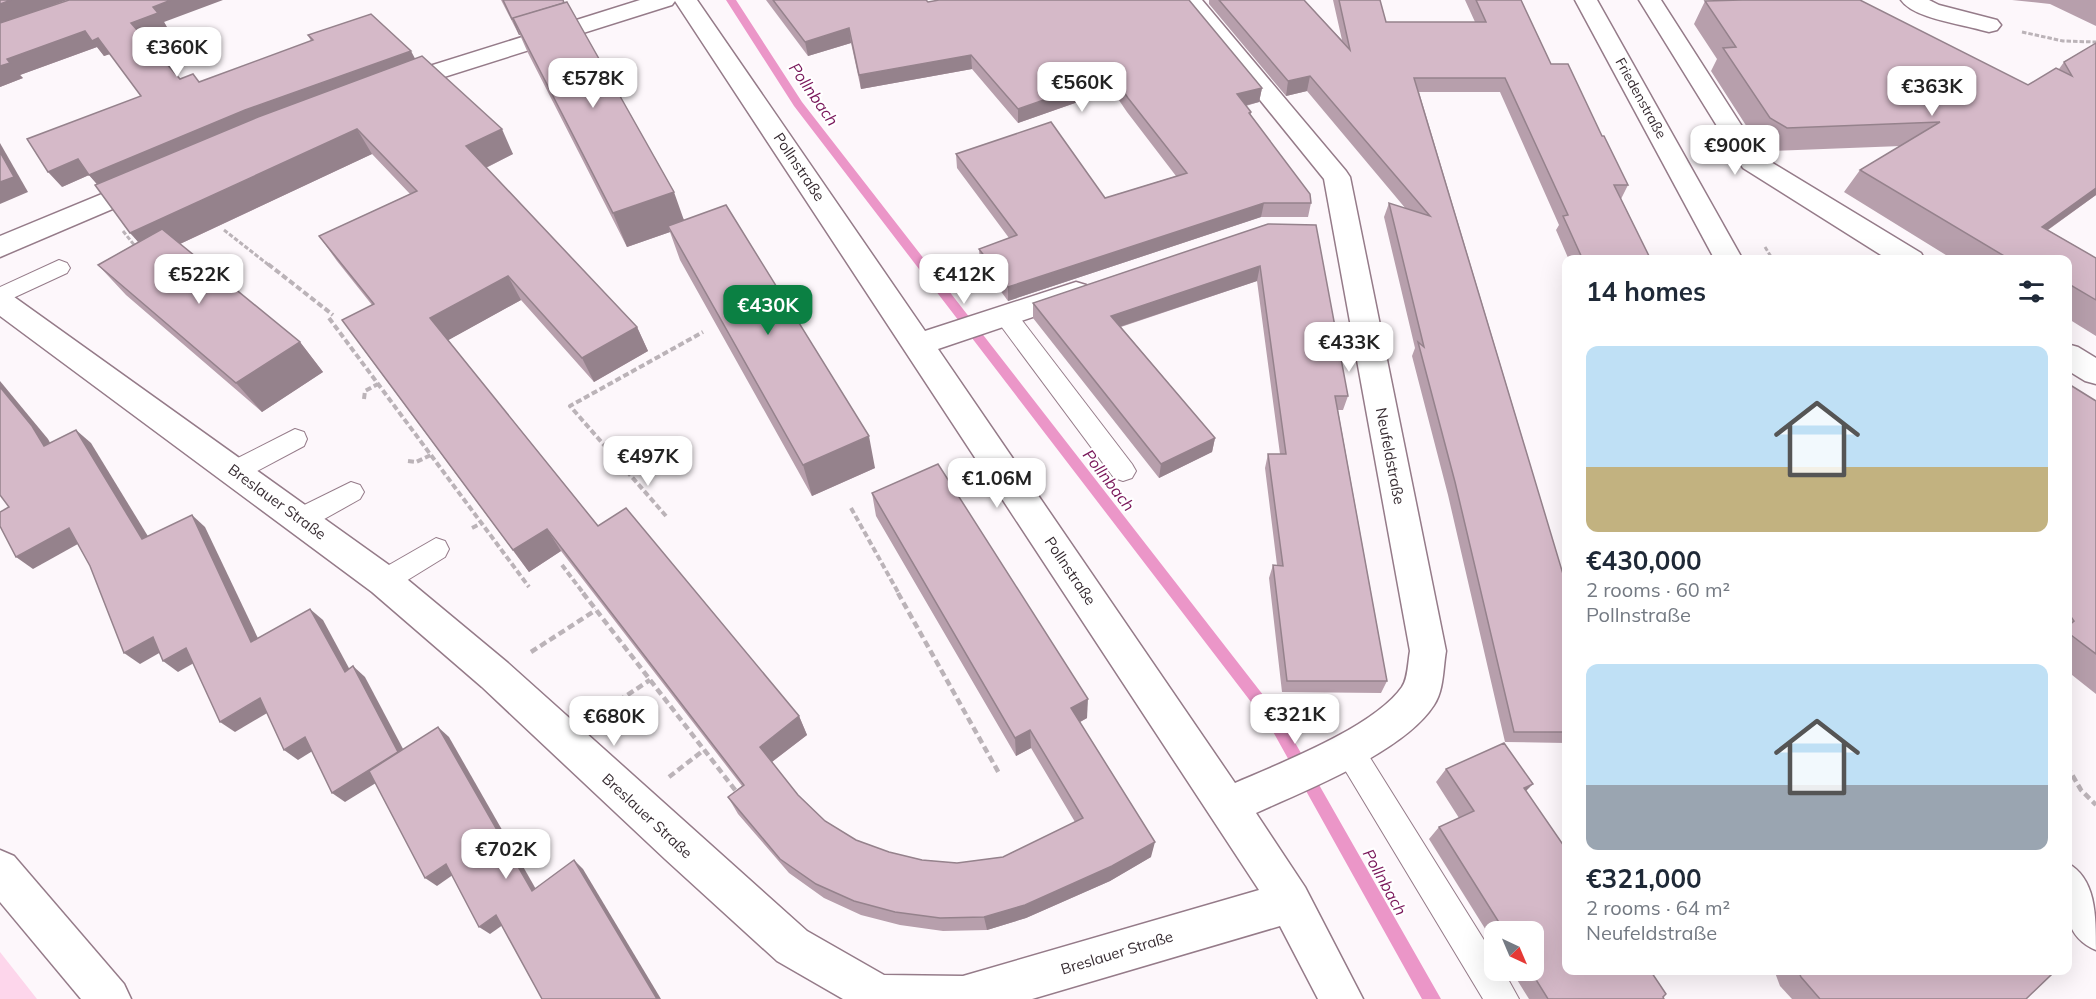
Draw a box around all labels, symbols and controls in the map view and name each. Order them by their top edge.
pin: €360K [135,27,219,78]
text: €360K [146,34,208,59]
street label: Friedenstraße [1611,54,1671,142]
pin: €578K [551,58,635,109]
water label: Pollnbach [785,58,843,130]
pin: €560K [1040,62,1124,113]
text: €578K [562,65,624,90]
pin: €363K [1890,66,1974,117]
text: €560K [1051,69,1113,94]
text: €363K [1901,73,1963,98]
pin: €900K [1693,125,1777,176]
street label: Pollnstraße [770,129,829,205]
text: €900K [1704,132,1766,157]
pin: €522K [157,254,241,305]
pin: €412K [922,254,1006,305]
text: €522K [168,261,230,286]
text: €412K [933,261,995,286]
text: 14 homes [1586,275,1706,308]
icon: filters [2015,275,2048,308]
pin: €430K [726,285,810,336]
text: €430K [737,292,799,317]
pin: €433K [1307,322,1391,373]
text: €433K [1318,329,1380,354]
icon: home [1763,385,1871,493]
street label: Neufeldstraße [1372,406,1409,506]
pin: €497K [606,436,690,487]
text: €497K [617,443,679,468]
water label: Pollnbach [1079,445,1139,515]
pin: €1.06M [948,458,1046,509]
street label: Breslauer Straße [225,460,330,544]
text: €1.06M [962,465,1032,490]
street label: Pollnstraße [1041,533,1100,609]
text: €430,000 [1586,544,1702,577]
text: 2 rooms · 60 m² [1586,577,1730,602]
text: Pollnstraße [1586,602,1691,627]
pin: €321K [1253,694,1337,745]
pin: €680K [572,696,656,747]
text: €321K [1264,701,1326,726]
text: €680K [583,703,645,728]
icon: home [1763,703,1871,811]
street label: Breslauer Straße [598,769,696,862]
pin: €702K [464,829,548,880]
text: €702K [475,836,537,861]
water label: Pollnbach [1359,845,1411,919]
text: €321,000 [1586,862,1702,895]
text: 2 rooms · 64 m² [1586,895,1730,920]
text: Neufeldstraße [1586,920,1717,945]
north arrow [1484,921,1544,981]
map controls [1484,921,1544,981]
street label: Breslauer Straße [1058,926,1175,979]

